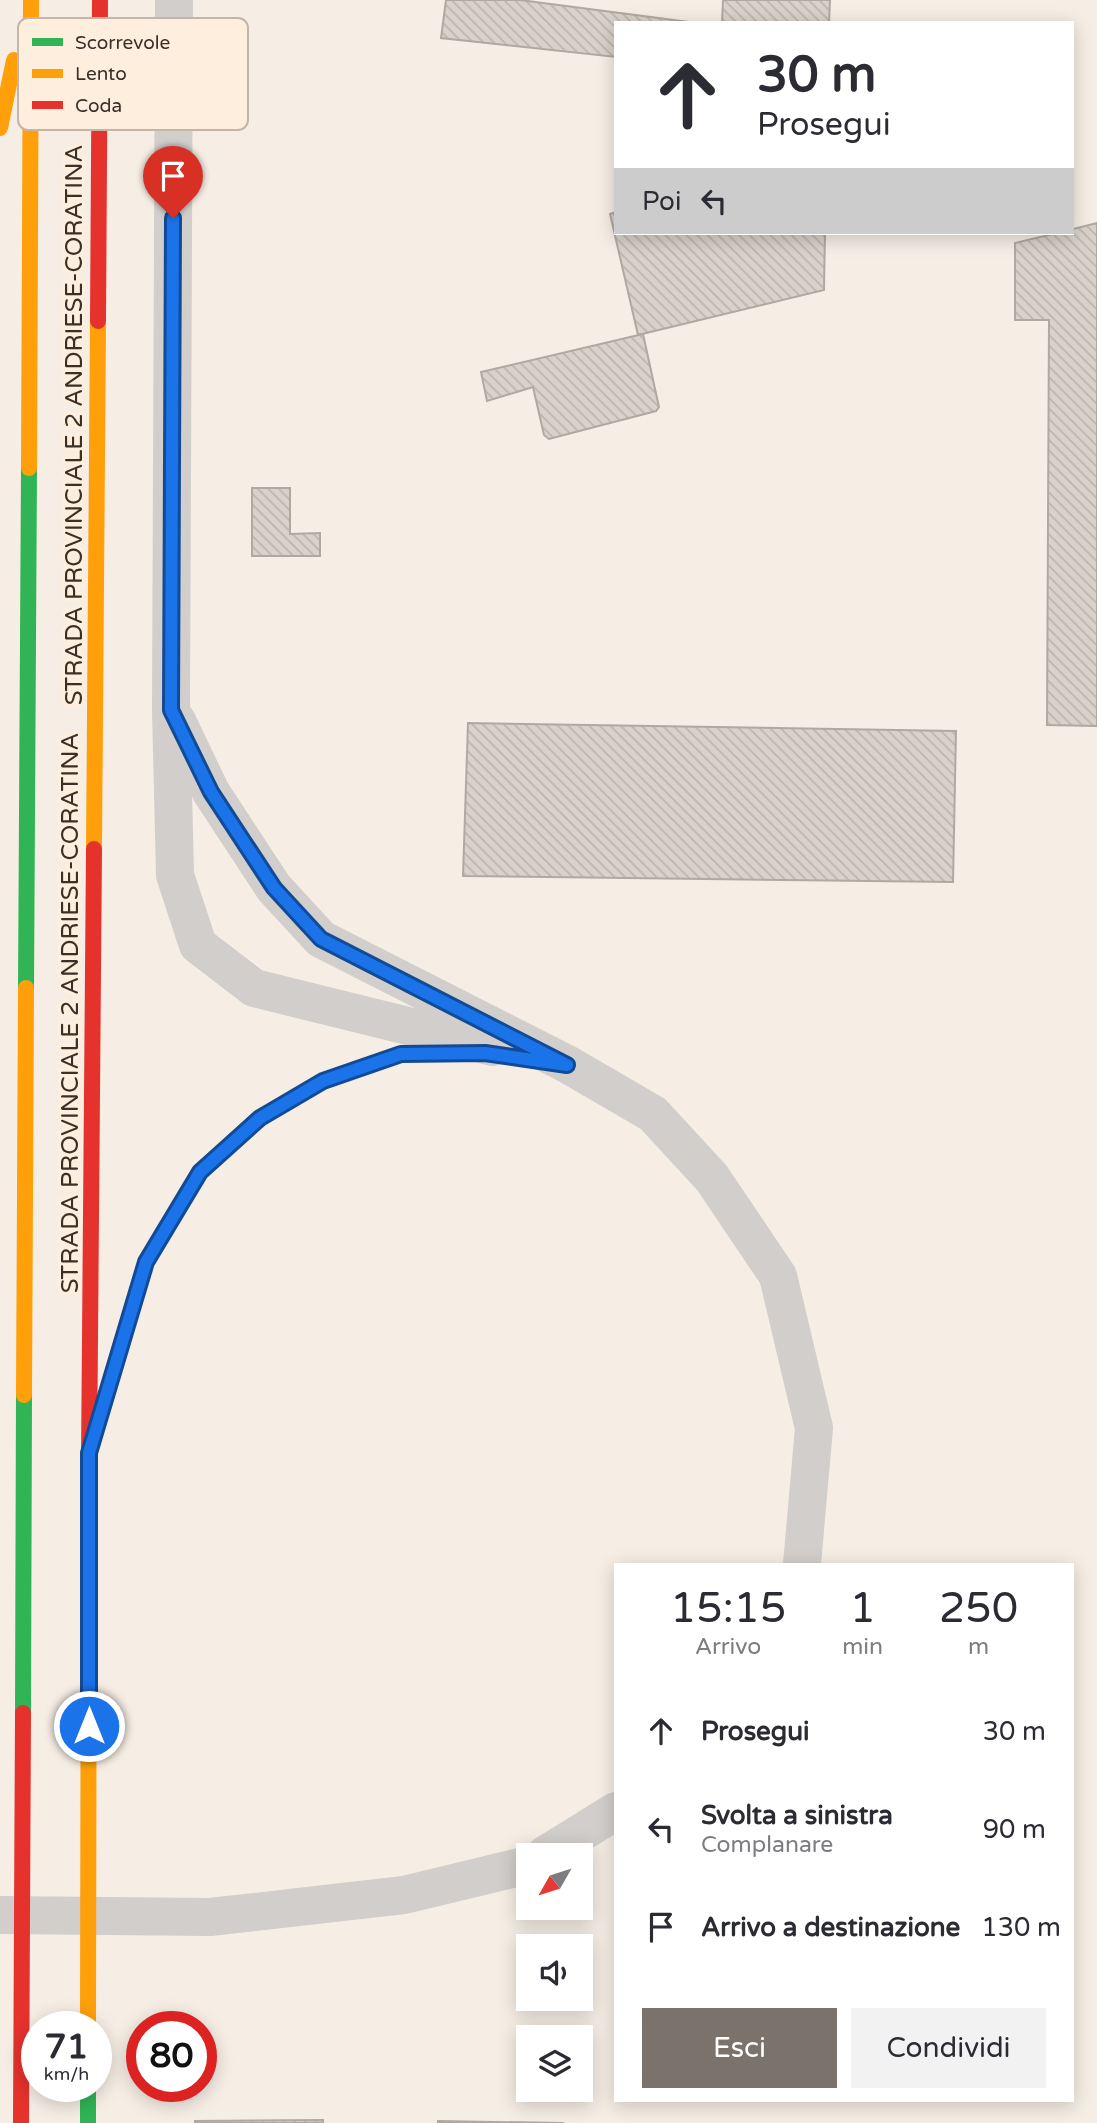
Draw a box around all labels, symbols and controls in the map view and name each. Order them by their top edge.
legend [18,18,248,130]
text: Scorrevole [75,32,170,54]
text: 30 m [757,46,876,105]
icon: ahead [642,49,733,140]
text: Lento [75,63,127,85]
text: Coda [75,95,122,117]
text: Prosegui [757,106,891,144]
street label: STRADA PROVINCIALE 2 ANDRIESE-CORATINA [60,145,89,705]
pin [143,146,203,218]
icon: arrive [154,157,192,195]
icon: left [695,182,733,220]
text: Poi [642,186,681,217]
street label: STRADA PROVINCIALE 2 ANDRIESE-CORATINA [56,733,85,1293]
text: 15:15 [670,1583,786,1634]
text: 1 [849,1583,876,1634]
text: 250 [939,1583,1018,1634]
text: Arrivo [695,1633,761,1661]
text: min [842,1633,883,1661]
text: m [968,1633,989,1661]
position arrow [52,1689,126,1763]
icon: ahead [642,1712,680,1750]
text: Prosegui [701,1716,810,1747]
text: 30 m [983,1716,1046,1747]
text: Svolta a sinistra [701,1800,893,1831]
icon: left [642,1810,680,1848]
text: 90 m [983,1814,1046,1845]
text: Complanare [701,1831,833,1859]
north arrow [516,1843,593,1920]
map controls [516,1843,593,2102]
icon: arrive [642,1908,680,1946]
text: Arrivo a destinazione [701,1912,960,1943]
text: 130 m [981,1912,1061,1943]
button: sound [516,1934,593,2011]
button: Esci [642,2008,837,2088]
button: Condividi [851,2008,1046,2088]
speed limit sign: 80 [126,2011,217,2102]
button: layers [516,2025,593,2102]
text: 71 [45,2026,88,2068]
text: km/h [44,2063,89,2085]

